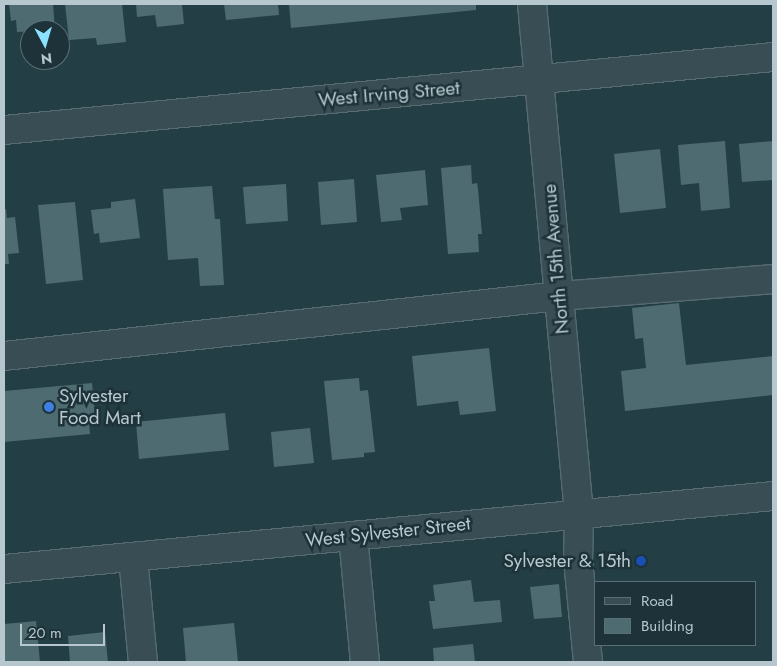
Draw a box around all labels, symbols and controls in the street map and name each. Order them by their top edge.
north arrow [20,20,70,70]
text: N [40,48,53,69]
street label: West Irving Street [317,76,461,112]
street label: North 15th Avenue [538,183,574,335]
place label: Sylvester Food Mart [59,385,141,429]
marker: Sylvester Food Mart [43,401,55,413]
street label: West Sylvester Street [304,512,472,552]
place label: Sylvester & 15th [503,550,631,572]
marker: Sylvester & 15th [635,555,647,567]
legend [594,581,757,646]
text: Road [641,590,673,612]
scale bar [22,614,108,646]
text: Building [641,615,693,637]
text: 20 m [28,622,62,644]

